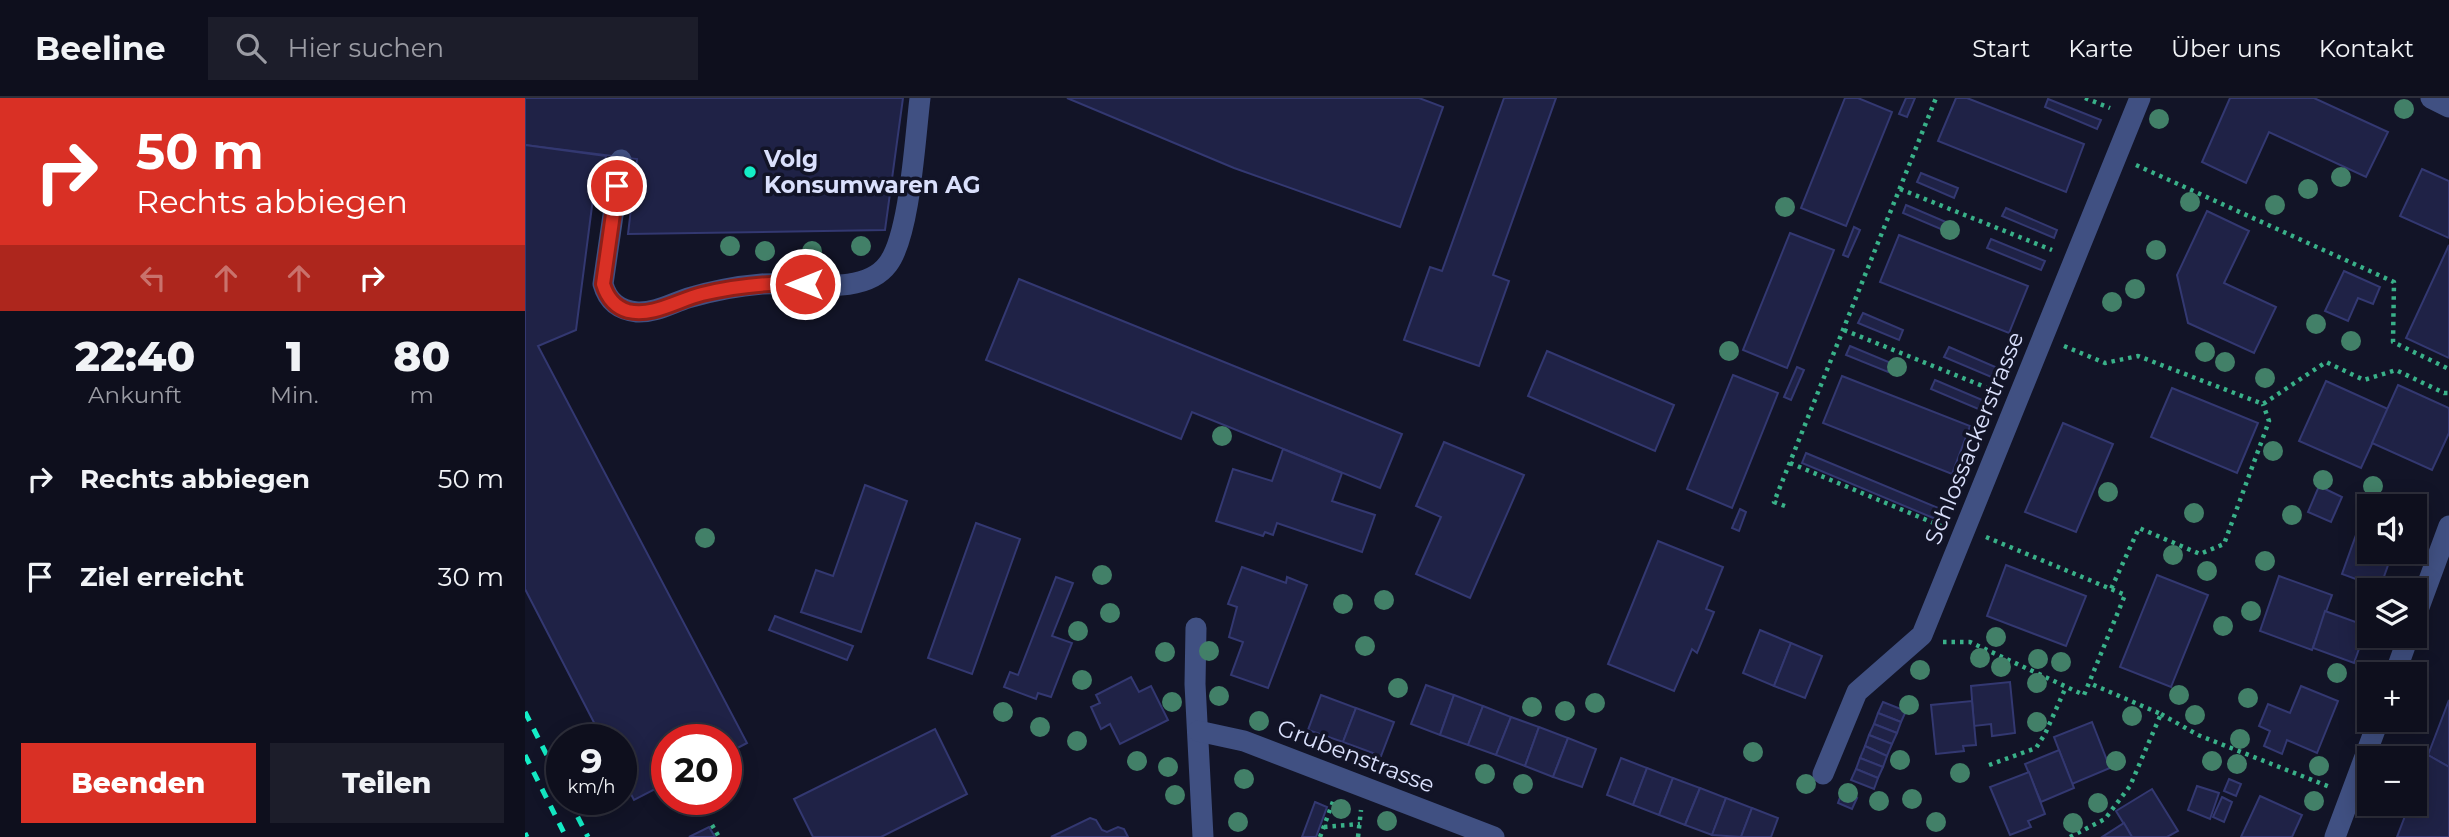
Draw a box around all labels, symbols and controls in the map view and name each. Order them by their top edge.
search box [208,17,698,80]
text: Beeline [35,28,166,68]
icon: search [232,29,270,67]
text: Hier suchen [288,32,444,64]
text: Start [1972,34,2030,63]
text: Karte [2068,34,2133,63]
text: Über uns [2171,34,2281,63]
text: Kontakt [2319,34,2414,63]
text: 50 m [136,122,264,181]
icon: right [21,126,112,217]
place label: Volg Konsumwaren AG [763,145,980,199]
pin [587,156,647,216]
marker: Volg Konsumwaren AG [742,164,758,180]
icon: arrive [598,167,636,205]
text: Rechts abbiegen [136,182,408,221]
position arrow [768,247,842,321]
icon: left [134,259,172,297]
icon: ahead [207,259,245,297]
icon: ahead [280,259,318,297]
icon: right [353,259,391,297]
street label: Schlossackerstrasse [1919,328,2029,548]
text: 22:40 [75,330,195,382]
text: 1 [286,330,303,382]
text: 80 [393,330,450,382]
text: Ankunft [88,381,182,409]
text: Min. [270,381,319,409]
text: m [410,381,434,409]
icon: right [21,460,59,498]
text: Rechts abbiegen [80,463,310,495]
text: 50 m [438,463,504,495]
map controls [2357,494,2427,816]
button: sound [2357,494,2427,564]
icon: arrive [21,558,59,596]
text: Ziel erreicht [80,561,244,593]
text: 30 m [438,561,504,593]
button: layers [2357,578,2427,648]
button: + [2357,662,2427,732]
street label: Grubenstrasse [1273,713,1439,799]
speed limit sign: 20 [651,724,742,815]
text: 9 [580,739,603,782]
button: Beenden [21,743,256,823]
button: Teilen [270,743,504,823]
button: − [2357,746,2427,816]
text: km/h [567,776,616,798]

